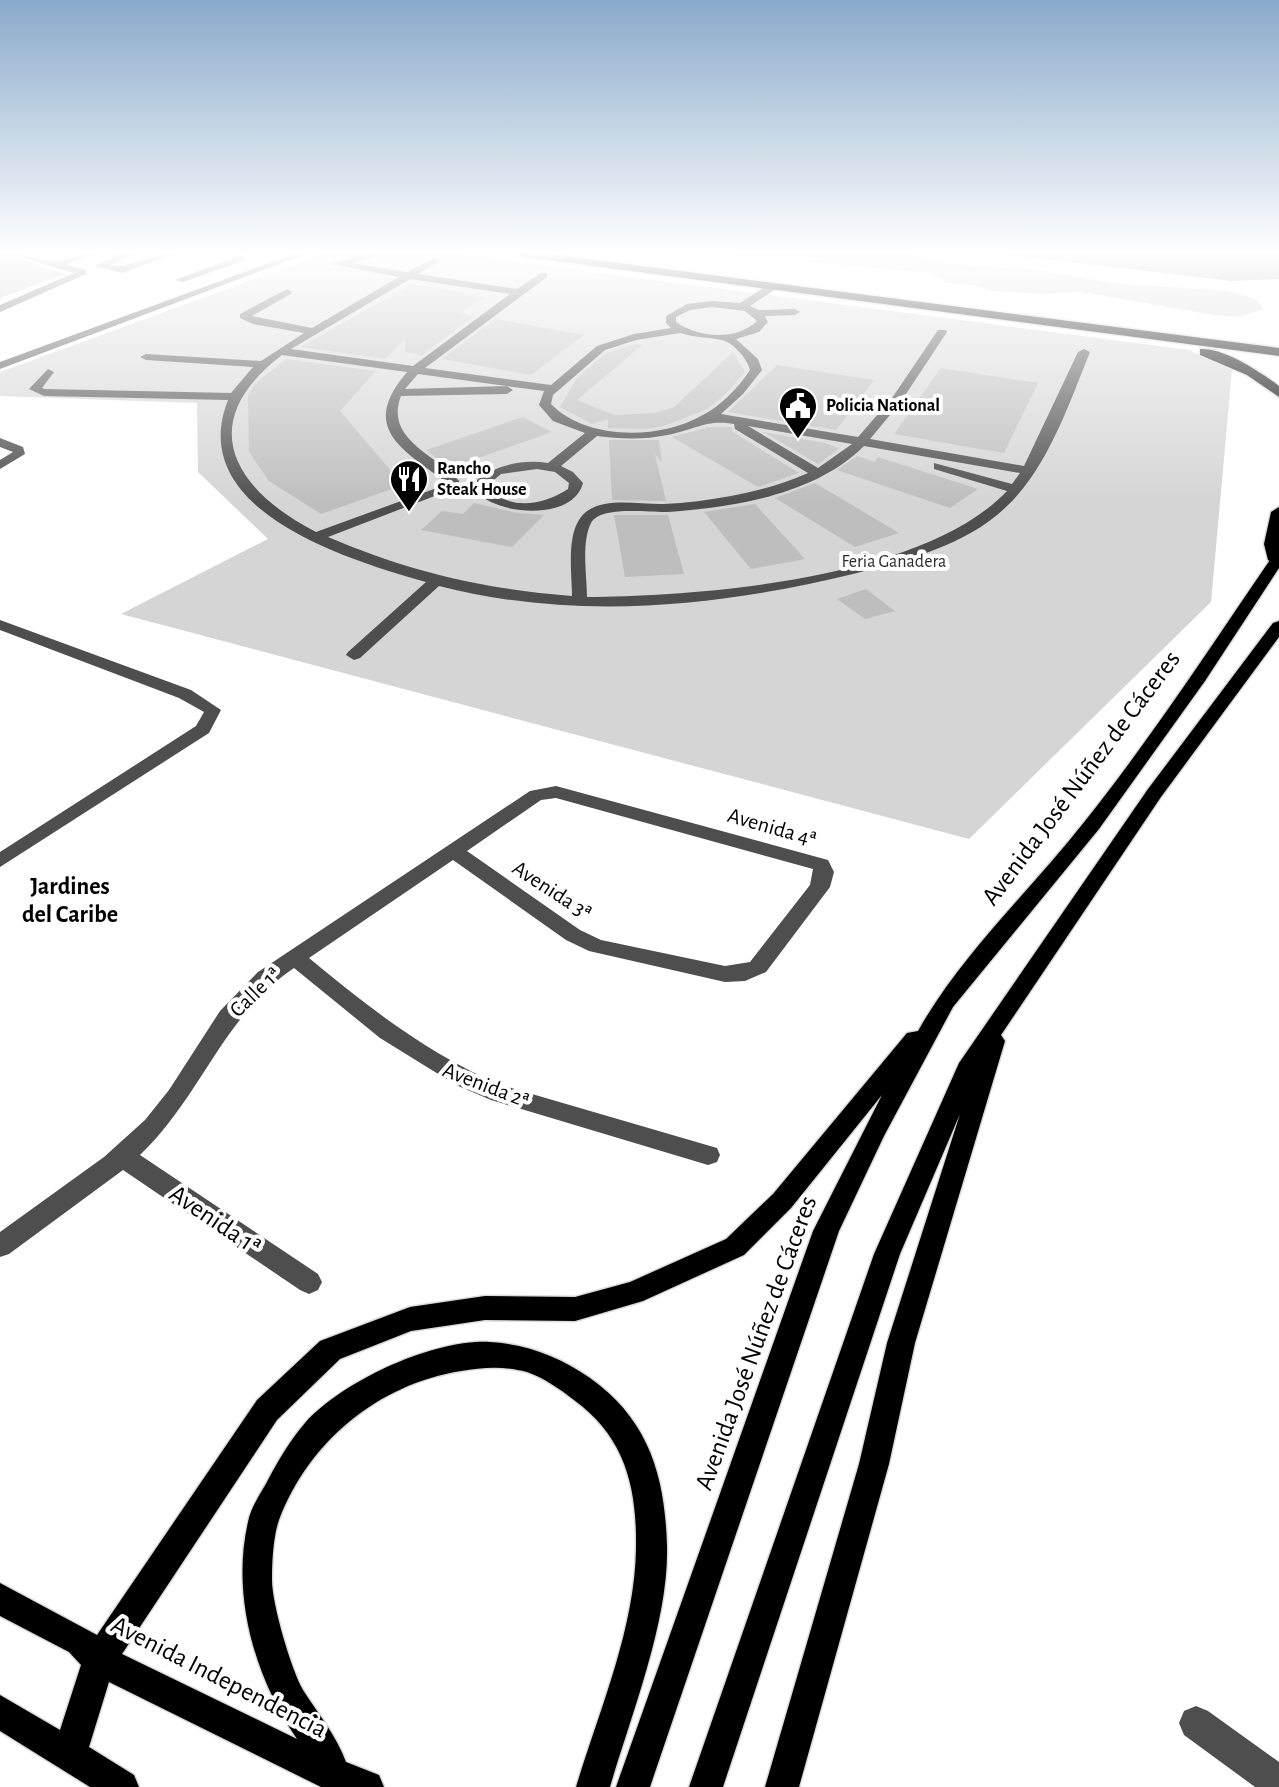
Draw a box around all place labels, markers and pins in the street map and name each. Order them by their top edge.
public building icon: Policia National [777,385,819,440]
place label: Policia National [826,397,940,415]
restaurant icon: Rancho Steak House [388,458,430,513]
place label: Rancho Steak House [437,460,527,499]

